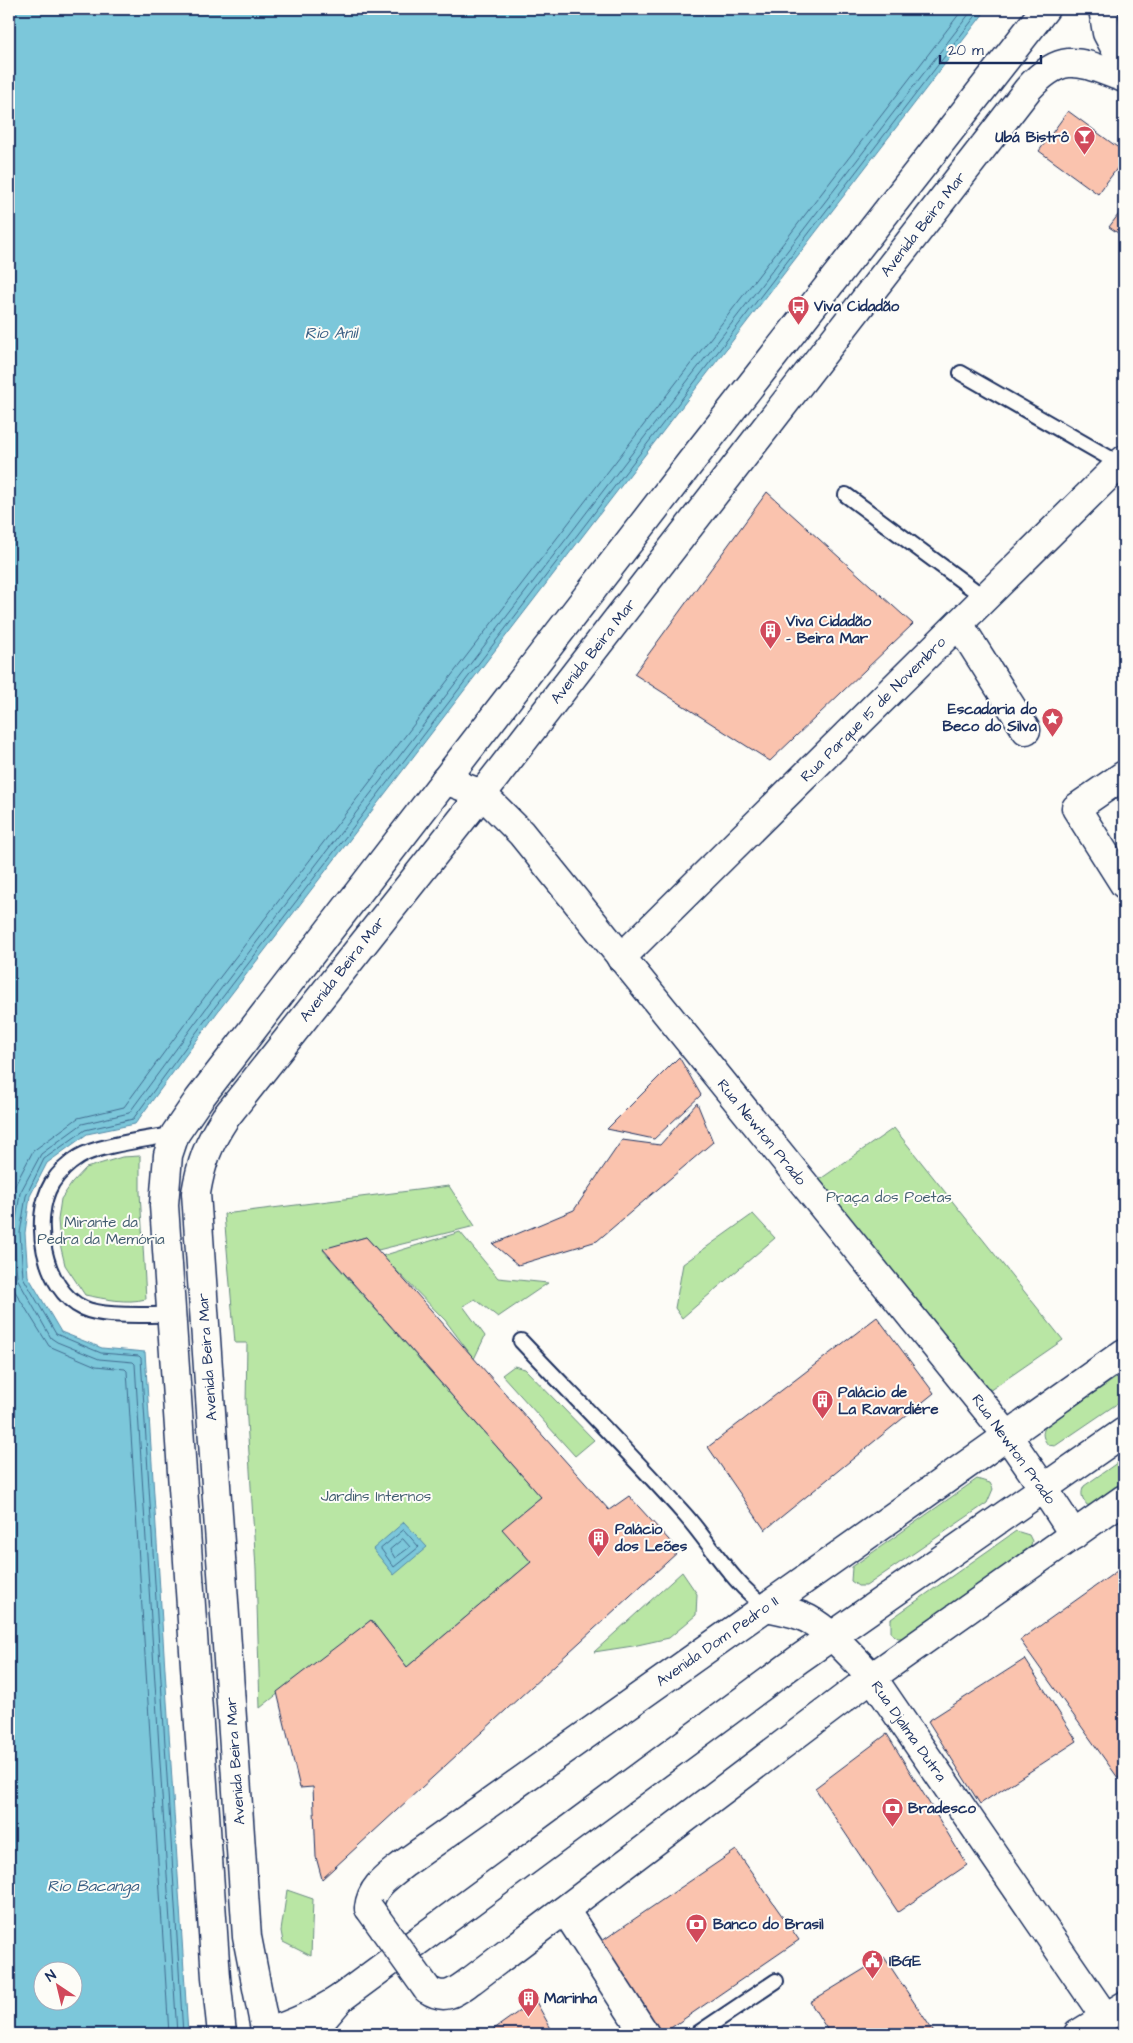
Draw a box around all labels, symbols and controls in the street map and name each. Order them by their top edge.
scale bar [940,32,1042,64]
text: 20 m [948,40,984,61]
bar icon: Ubá Bistrô [1073,125,1097,156]
place label: Ubá Bistrô [995,127,1070,148]
street label: Avenida Beira Mar [876,167,971,281]
bus stop icon: Viva Cidadão [786,294,810,325]
place label: Viva Cidadão [813,296,900,317]
water label: Rio Anil [305,322,360,344]
street label: Avenida Beira Mar [546,594,641,708]
place label: Viva Cidadão - Beira Mar [785,611,872,649]
building icon: Viva Cidadão - Beira Mar [758,618,782,649]
street label: Rua Parque 15 de Novembro [796,632,951,787]
place label: Escadaria do Beco do Silva [942,699,1038,737]
place icon: Escadaria do Beco do Silva [1041,706,1065,737]
street label: Avenida Beira Mar [295,912,390,1026]
street label: Rua Newton Prado [712,1075,811,1190]
park label: Praça dos Poetas [826,1187,952,1208]
park label: Mirante da Pedra da Memória [37,1212,165,1250]
street label: Avenida Beira Mar [193,1292,222,1421]
place label: Palácio de La Ravardiére [838,1382,939,1420]
building icon: Palácio de La Ravardiére [810,1389,834,1420]
street label: Rua Newton Prado [967,1390,1061,1509]
park label: Jardins Internos [321,1486,432,1507]
place label: Palácio dos Leões [614,1519,688,1557]
building icon: Palácio dos Leões [587,1526,611,1557]
street label: Avenida Dom Pedro II [652,1591,783,1692]
street label: Rua Djalma Dutra [866,1677,952,1786]
street label: Avenida Beira Mar [221,1696,250,1825]
bank icon: Bradesco [880,1796,904,1827]
place label: Bradesco [908,1798,976,1819]
water label: Rio Bacanga [47,1875,140,1898]
bank icon: Banco do Brasil [685,1912,709,1943]
place label: Banco do Brasil [713,1914,824,1935]
public building icon: IBGE [861,1949,885,1980]
place label: IBGE [889,1951,921,1972]
north arrow [32,1960,82,2010]
text: N [42,1965,61,1987]
building icon: Marinha [516,1986,540,2017]
place label: Marinha [544,1988,598,2009]

